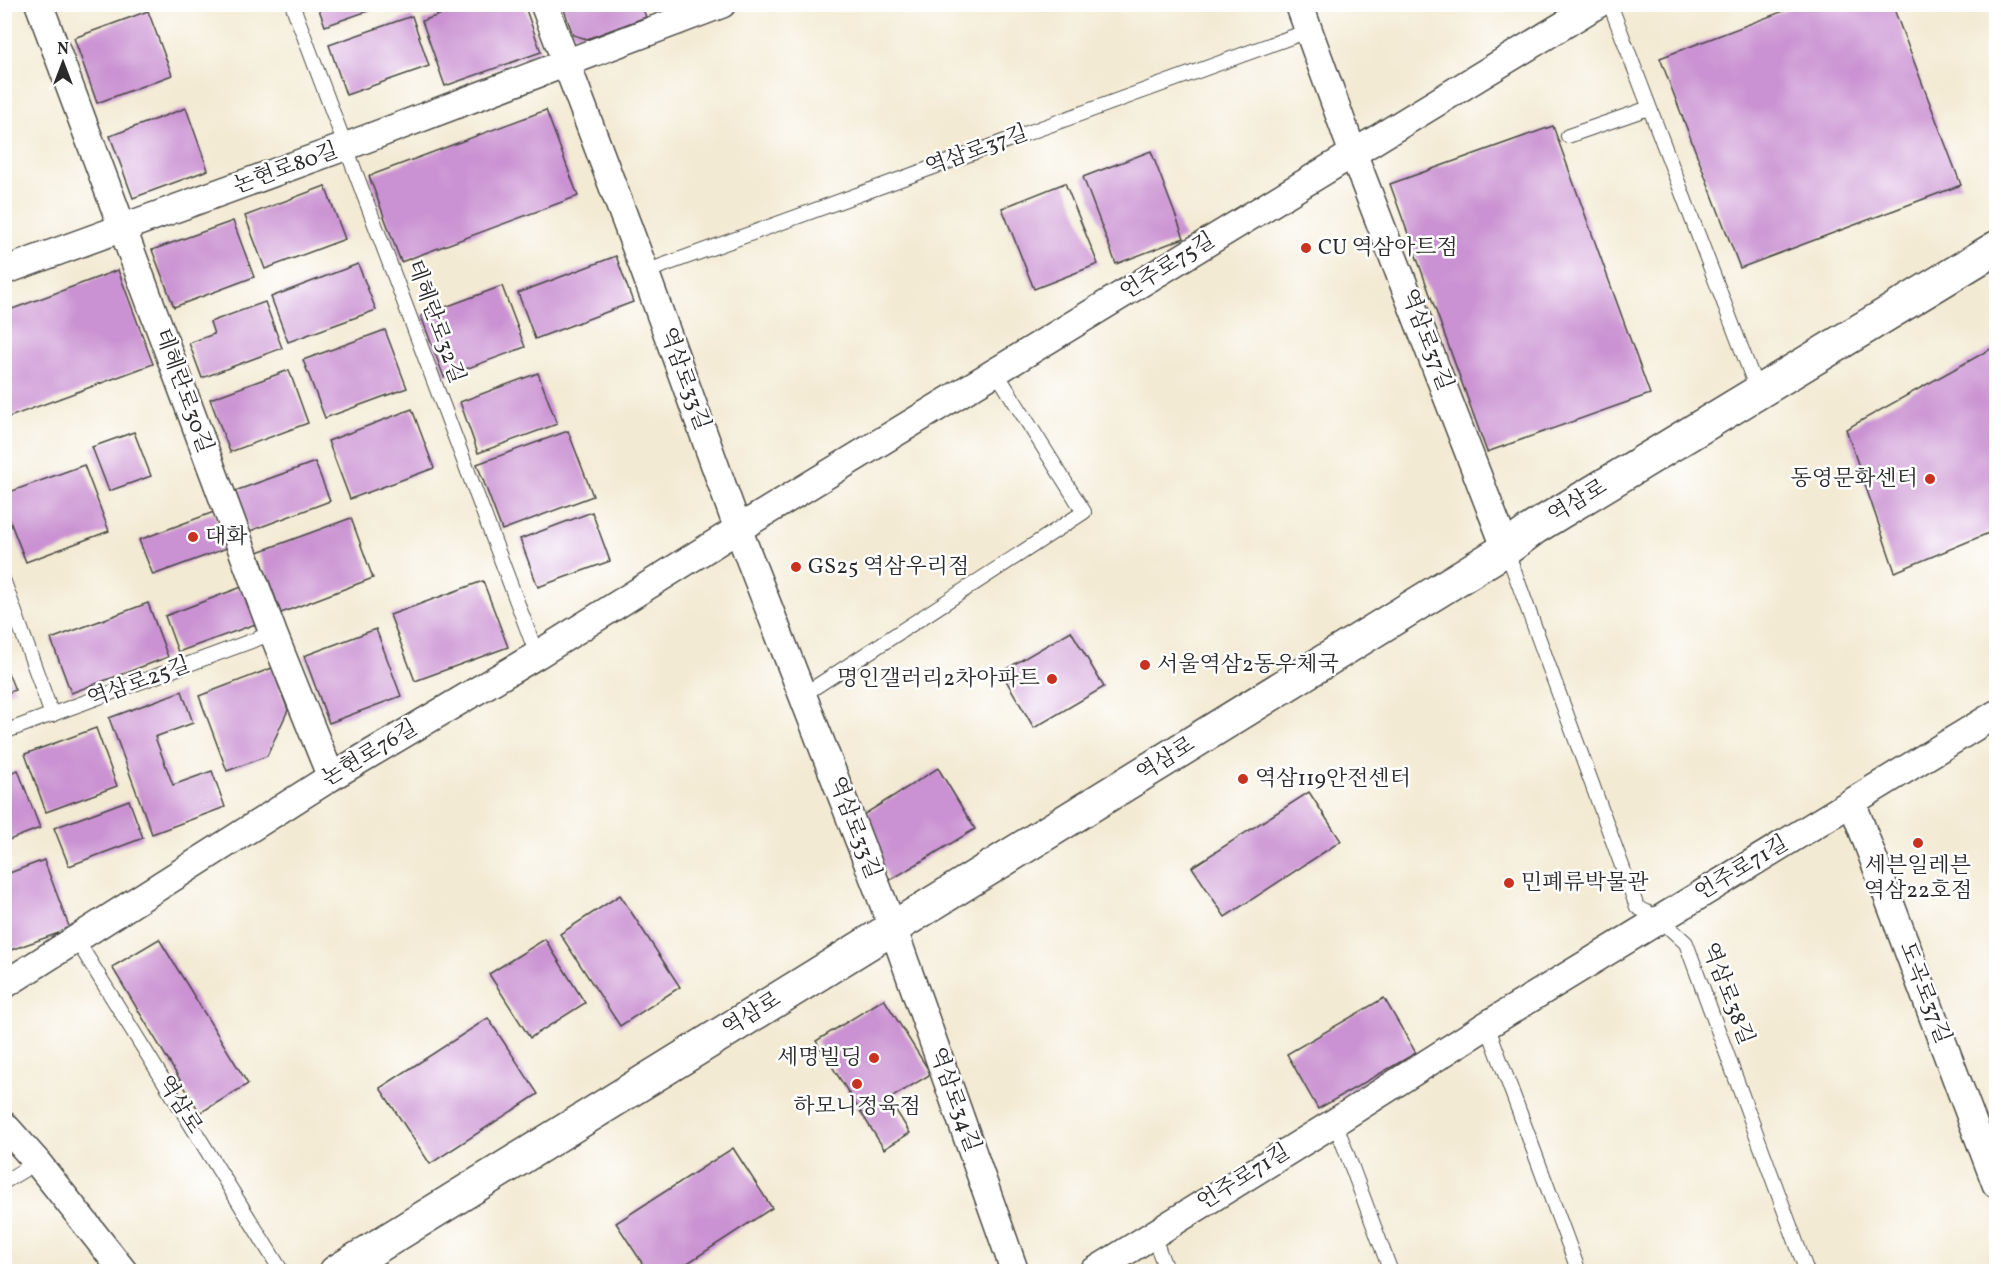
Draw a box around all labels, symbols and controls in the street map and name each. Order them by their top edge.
north arrow [33,33,93,93]
text: N [57,39,69,61]
street label: 역삼로37길 [921,118,1033,184]
street label: 논현로80길 [229,136,343,202]
street label: 언주로75길 [1115,226,1221,308]
place label: CU 역삼아트점 [1318,233,1458,264]
marker: CU 역삼아트점 [1299,241,1313,255]
street label: 테헤란로32길 [398,256,472,388]
street label: 역삼로37길 [1392,285,1460,395]
street label: 역삼로33길 [651,323,717,435]
street label: 테헤란로30길 [146,324,220,458]
place label: 동영문화센터 [1790,464,1918,495]
street label: 역삼로 [1543,472,1613,532]
marker: 동영문화센터 [1923,472,1937,486]
place label: 대화 [205,522,248,553]
marker: 대화 [186,530,200,544]
place label: GS25 역삼우리점 [808,552,969,583]
marker: GS25 역삼우리점 [789,560,803,574]
street label: 역삼로25길 [83,650,195,716]
place label: 서울역삼2동우체국 [1157,650,1339,681]
marker: 서울역삼2동우체국 [1138,658,1152,672]
place label: 명인갤러리2차아파트 [837,664,1040,695]
marker: 명인갤러리2차아파트 [1045,672,1059,686]
street label: 논현로76길 [316,713,424,795]
street label: 역삼로 [1131,730,1201,790]
place label: 역삼119안전센터 [1255,764,1411,795]
street label: 역삼로33길 [820,772,888,884]
marker: 역삼119안전센터 [1236,772,1250,786]
street label: 언주로71길 [1689,829,1795,909]
marker: 세븐일레븐 역삼22호점 [1911,836,1925,850]
place label: 세븐일레븐 역삼22호점 [1864,851,1972,907]
place label: 민폐류박물관 [1521,868,1649,899]
marker: 민폐류박물관 [1502,876,1516,890]
street label: 역삼로38길 [1693,938,1761,1050]
street label: 도곡로37길 [1890,938,1958,1048]
street label: 역삼로 [717,985,787,1045]
place label: 세명빌딩 [777,1043,862,1074]
street label: 역삼로34길 [921,1043,987,1157]
marker: 세명빌딩 [867,1051,881,1065]
street label: 역삼로 [149,1070,209,1140]
marker: 하모니정육점 [850,1077,864,1091]
place label: 하모니정육점 [793,1092,921,1123]
street label: 언주로71길 [1192,1137,1296,1219]

